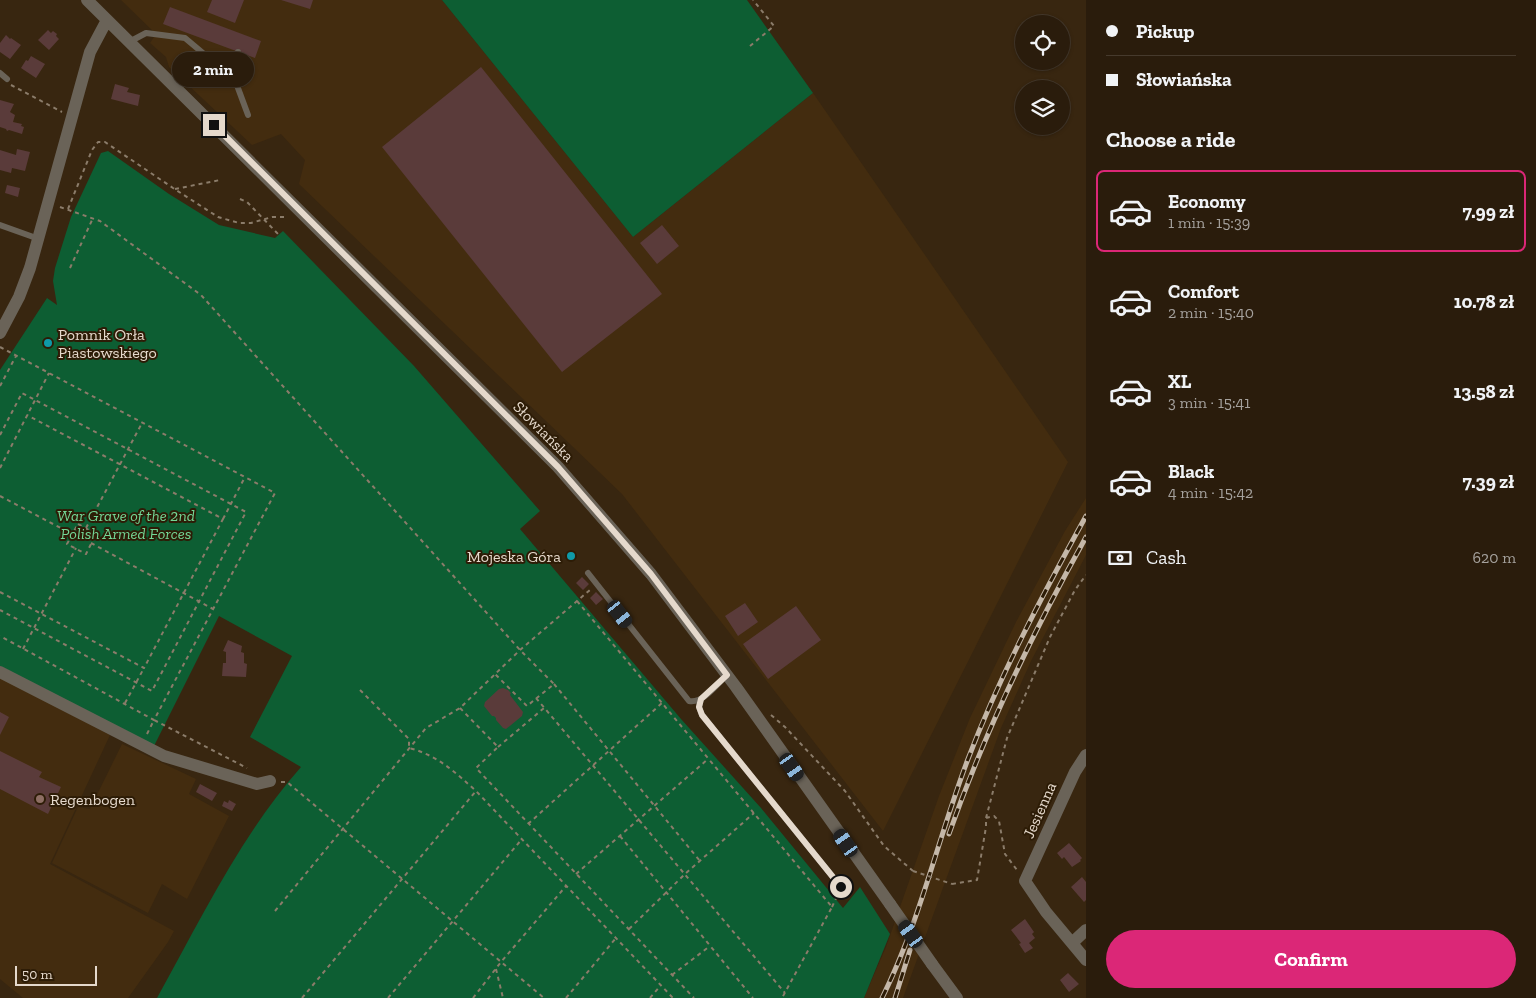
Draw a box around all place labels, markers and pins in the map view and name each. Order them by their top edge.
place label: Pomnik Orła Piastowskiego [58,325,157,362]
marker: Pomnik Orła Piastowskiego [42,337,54,349]
place label: Mojeska Góra [467,547,561,566]
marker: Mojeska Góra [565,550,577,562]
place label: Regenbogen [50,790,136,809]
marker: Regenbogen [34,793,46,805]

